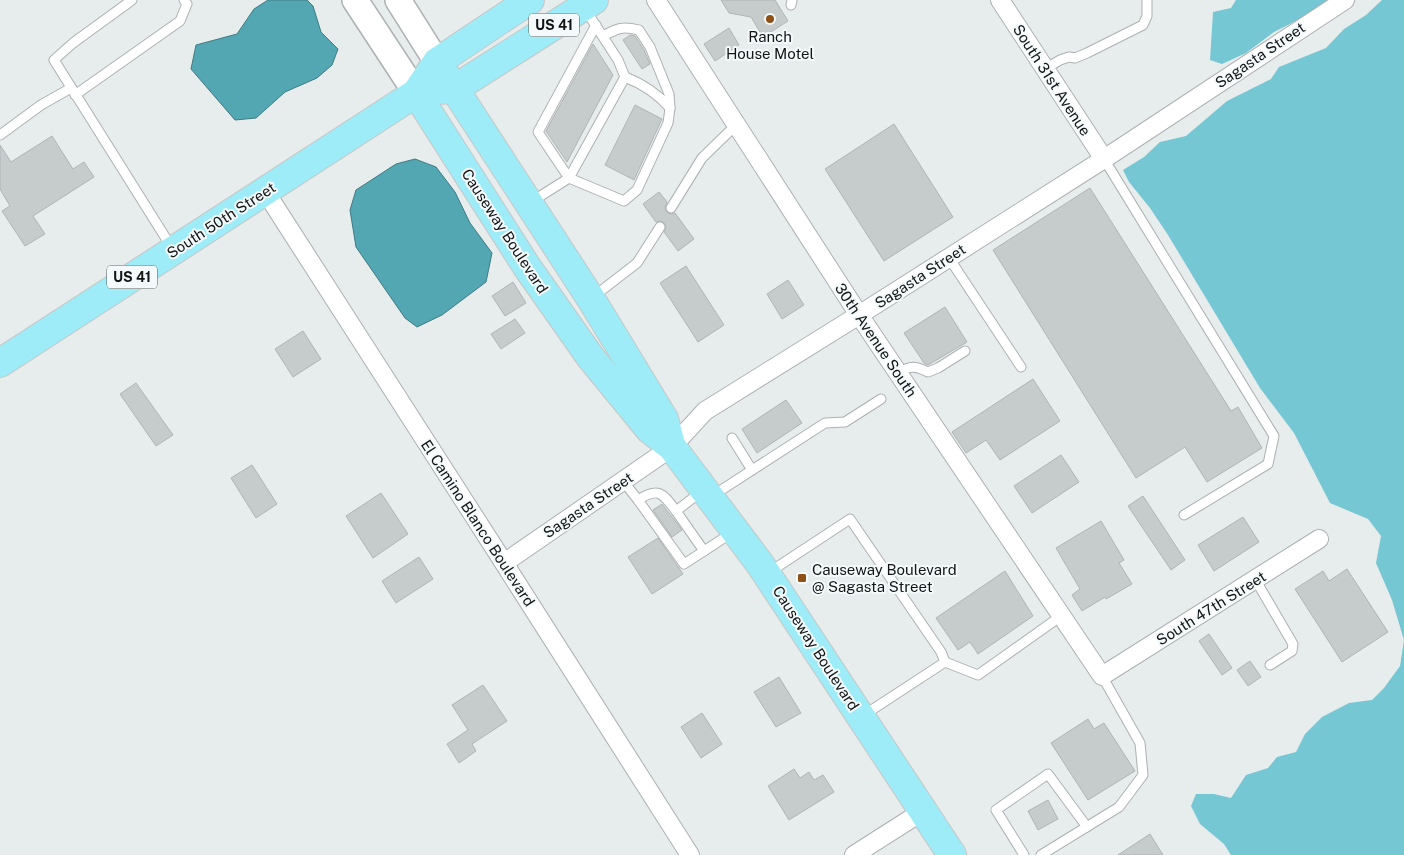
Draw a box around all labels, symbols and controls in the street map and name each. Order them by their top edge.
marker: Ranch House Motel [764,13,776,25]
road number: US 41 [529,14,579,36]
street label: Sagasta Street [1212,19,1308,91]
street label: South 31st Avenue [1010,21,1094,139]
place label: Ranch House Motel [726,28,814,62]
street label: Causeway Boulevard [458,166,552,296]
street label: South 50th Street [164,178,279,261]
street label: Sagasta Street [872,240,969,312]
road number: US 41 [107,266,157,288]
street label: 30th Avenue South [832,280,920,400]
street label: El Camino Blanco Boulevard [418,437,538,609]
street label: Sagasta Street [540,469,636,541]
place label: Causeway Boulevard @ Sagasta Street [812,561,957,595]
street label: South 47th Street [1153,567,1269,649]
marker: Causeway Boulevard @ Sagasta Street [796,572,808,584]
street label: Causeway Boulevard [769,583,863,713]

